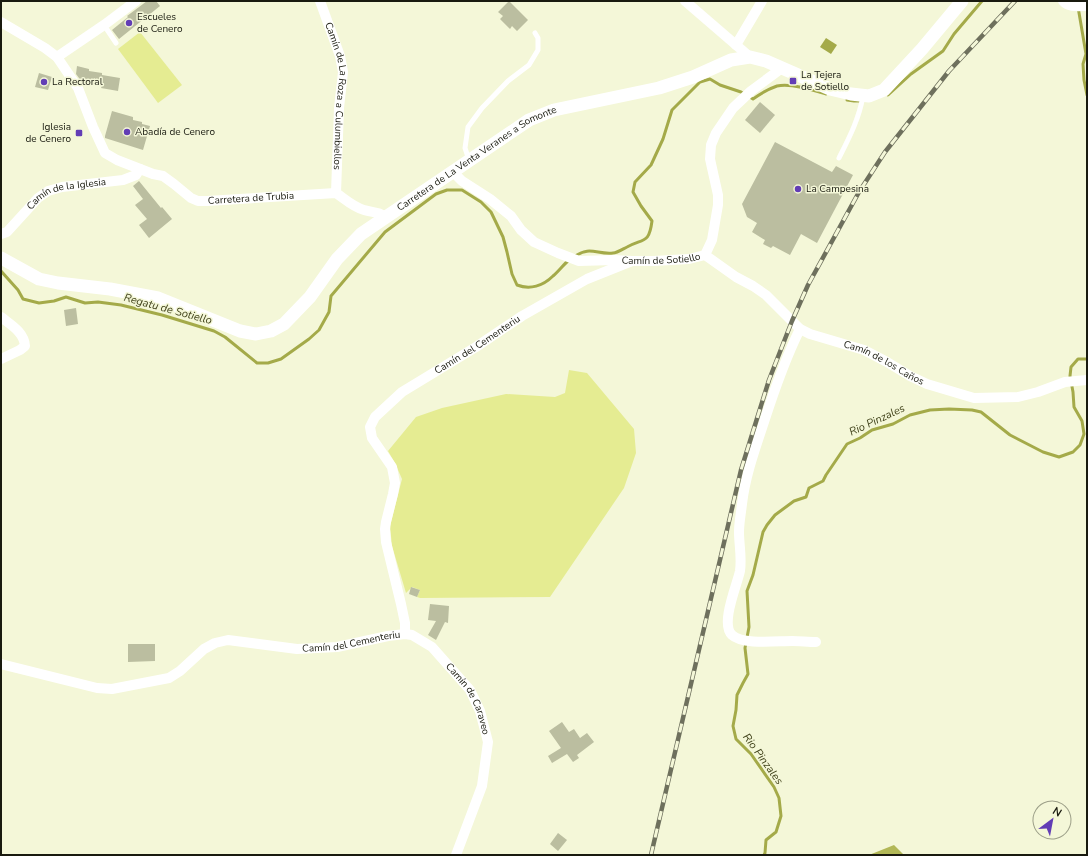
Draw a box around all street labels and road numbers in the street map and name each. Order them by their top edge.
street label: Camín de La Roza a Culumbiellos [321,20,350,170]
street label: Carretera de La Venta Veranes a Somonte [394,103,559,215]
street label: Camín de la Iglesia [24,175,107,213]
street label: Carretera de Trubia [208,189,294,208]
street label: Camín de Sotiello [621,249,702,268]
street label: Camín del Cementeriu [432,312,523,378]
street label: Camín de los Caños [842,337,927,389]
street label: Camín del Cementeriu [302,628,401,656]
street label: Camín de Caraveo [442,660,493,737]

